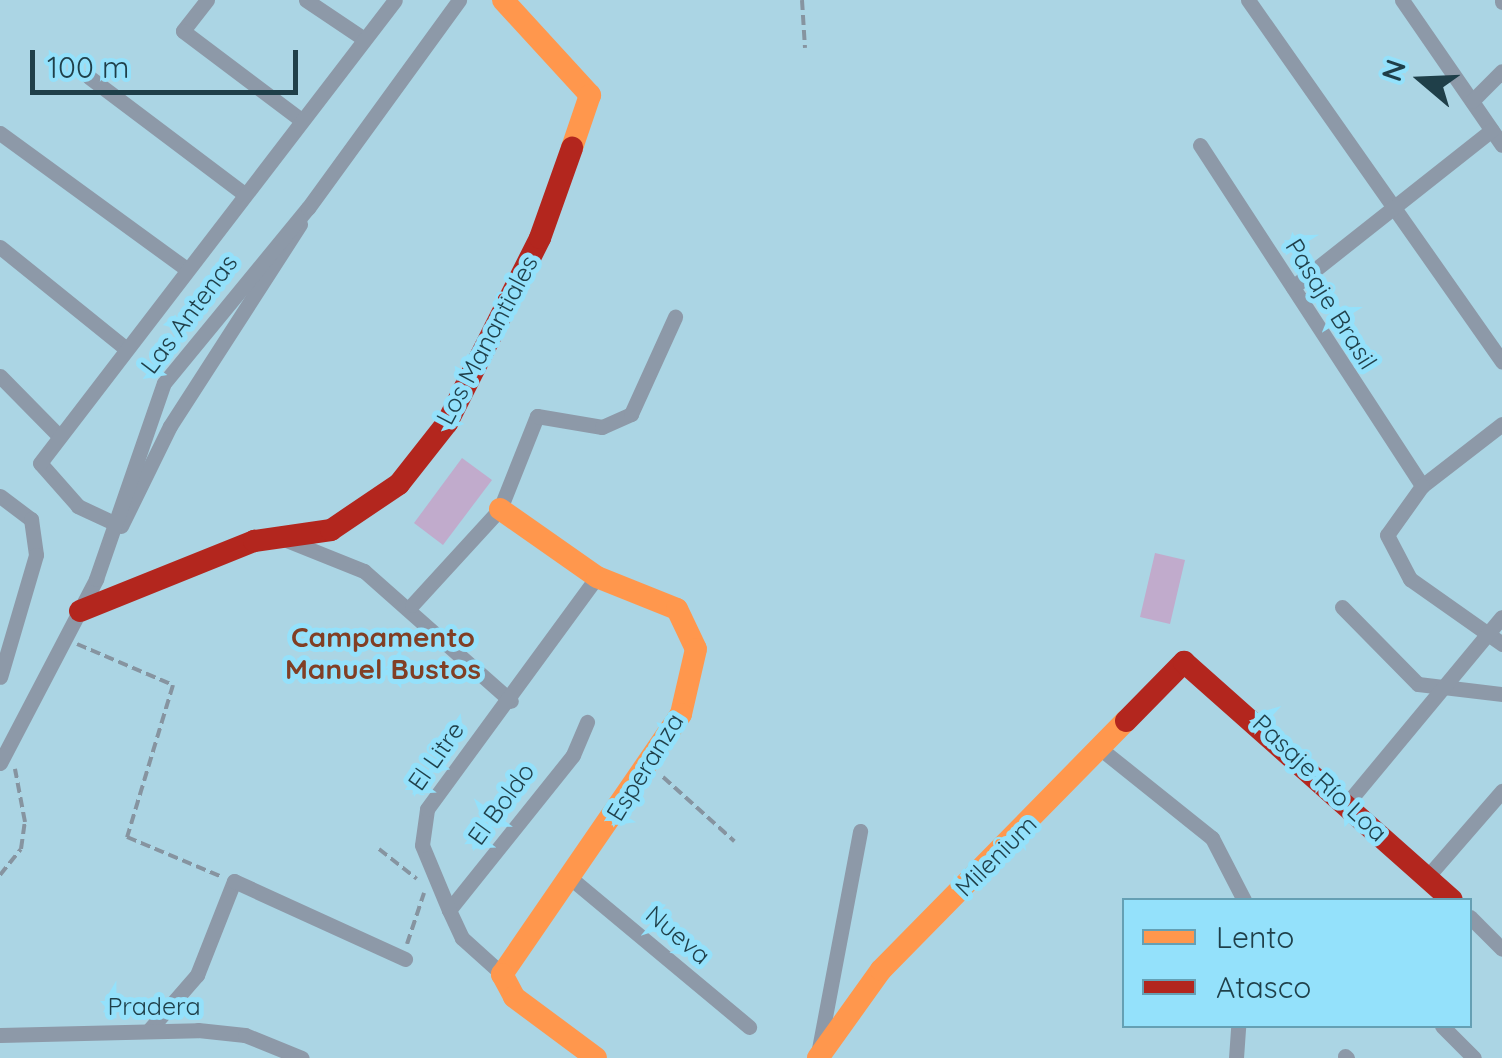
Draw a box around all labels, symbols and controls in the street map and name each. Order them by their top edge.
scale bar [35,30,302,92]
north arrow [1372,30,1472,130]
text: 100 m [47,48,129,86]
text: N [1373,55,1413,86]
street label: Pasaje Brasil [1279,233,1383,375]
street label: Las Antenas [134,248,244,380]
street label: Los Manantiales [430,250,544,430]
district label: Campamento Manuel Bustos [285,620,481,686]
street label: Esperanza [600,708,690,826]
street label: Pasaje Río Loa [1247,708,1393,848]
street label: El Litre [402,716,470,796]
street label: El Boldo [461,757,541,851]
street label: Milenium [949,809,1043,903]
legend [1122,898,1472,1028]
street label: Nueva [640,899,716,971]
text: Lento [1216,918,1294,956]
text: Atasco [1216,968,1311,1006]
street label: Pradera [107,991,201,1021]

